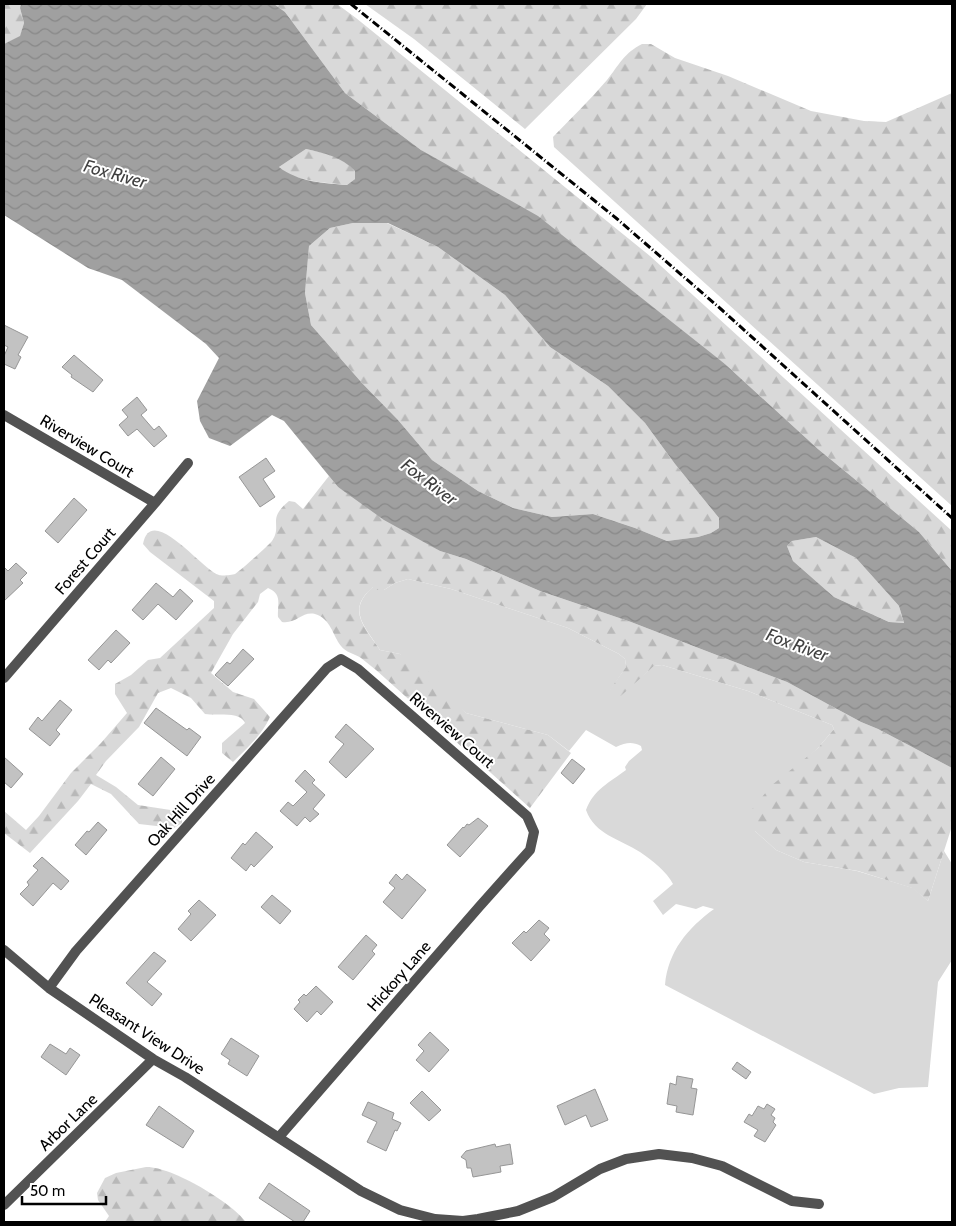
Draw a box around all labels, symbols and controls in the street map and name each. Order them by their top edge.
water label: Fox River [81,155,150,194]
street label: Riverview Court [37,411,138,482]
water label: Fox River [397,454,463,511]
street label: Forest Court [51,523,120,598]
water label: Fox River [763,624,832,667]
street label: Riverview Court [406,688,499,772]
street label: Oak Hill Drive [143,769,219,851]
street label: Hickory Lane [363,937,435,1015]
street label: Pleasant View Drive [86,990,208,1078]
street label: Arbor Lane [35,1089,101,1155]
scale bar [22,1174,106,1206]
text: 50 m [30,1182,65,1200]

